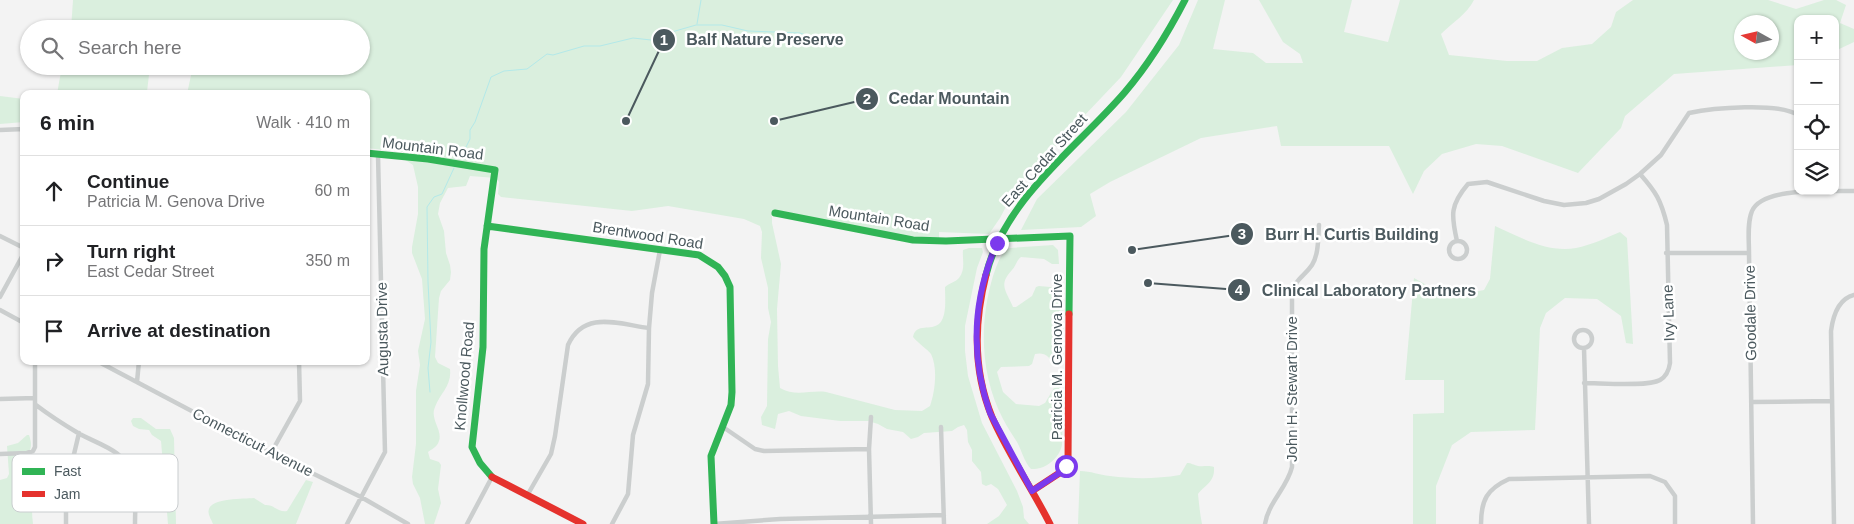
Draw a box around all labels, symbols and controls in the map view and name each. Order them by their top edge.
north arrow [1734,15,1779,60]
map controls [1794,15,1839,195]
button: + [1794,15,1839,60]
search box [20,20,370,75]
callout: Balf Nature Preserve [651,24,854,55]
text: 1 [660,31,668,48]
text: Balf Nature Preserve [686,31,844,48]
icon: search [38,34,66,62]
text: Search here [78,37,182,58]
button: − [1794,60,1839,105]
callout: Cedar Mountain [854,83,1020,114]
text: 2 [863,90,871,107]
text: Cedar Mountain [889,90,1009,107]
button: locate [1794,105,1839,150]
street label: East Cedar Street [998,109,1091,210]
text: 6 min [40,111,95,134]
text: Walk · 410 m [256,114,350,131]
street label: Mountain Road [381,133,485,163]
button: layers [1794,150,1839,195]
text: Continue [87,171,169,192]
icon: ahead [40,177,68,205]
text: 60 m [314,182,350,199]
text: Patricia M. Genova Drive [87,193,265,210]
street label: Mountain Road [827,202,931,234]
street label: Brentwood Road [591,218,705,252]
callout: Burr H. Curtis Building [1230,219,1448,250]
text: 3 [1238,225,1246,242]
text: Burr H. Curtis Building [1265,226,1439,243]
route end [986,232,1009,255]
text: Turn right [87,241,175,262]
icon: right [40,247,68,275]
text: 350 m [306,252,350,269]
text: East Cedar Street [87,263,214,280]
street label: Goodale Drive [1741,265,1759,361]
street label: Patricia M. Genova Drive [1048,274,1065,440]
callout: Clinical Laboratory Partners [1227,275,1486,306]
text: 4 [1235,281,1244,298]
street label: Augusta Drive [373,282,391,376]
text: Clinical Laboratory Partners [1262,282,1476,299]
street label: Ivy Lane [1659,284,1677,342]
street label: John H. Stewart Drive [1283,316,1300,462]
icon: arrive [40,317,68,345]
text: Arrive at destination [87,320,271,341]
street label: Knollwood Road [451,321,477,431]
street label: Connecticut Avenue [190,404,316,480]
legend [12,454,178,512]
route start [1055,455,1078,478]
text: Fast [54,463,81,479]
text: Jam [54,486,80,502]

